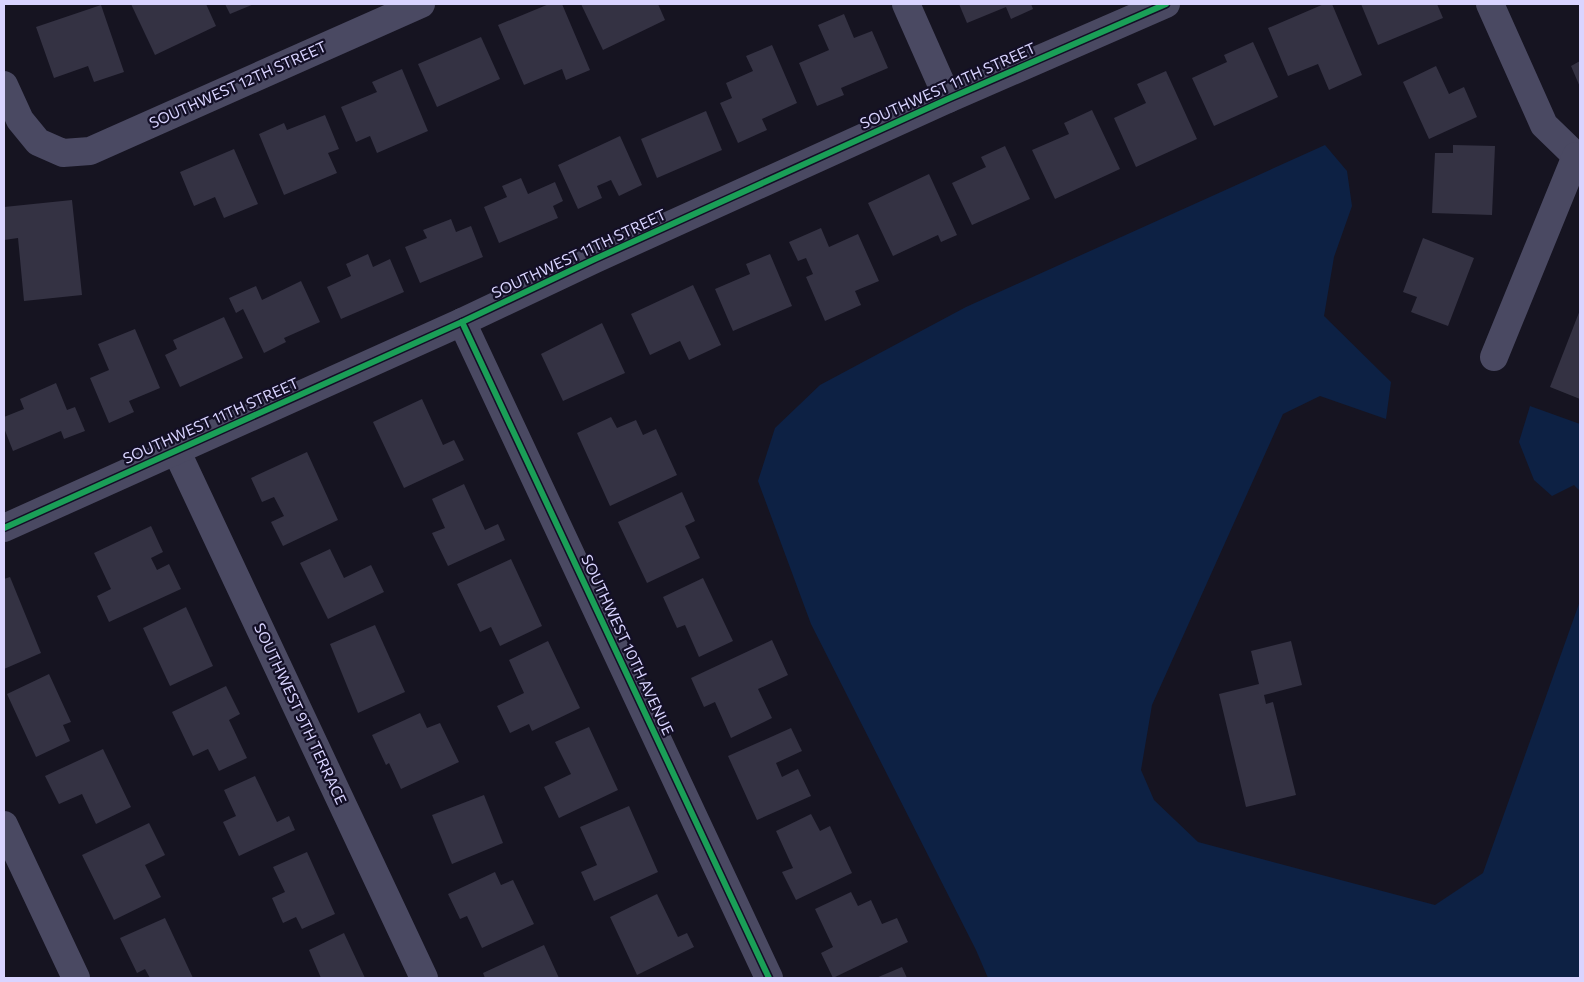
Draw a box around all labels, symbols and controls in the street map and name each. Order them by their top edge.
street label: SOUTHWEST 12TH STREET [146,37,329,131]
street label: SOUTHWEST 11TH STREET [857,38,1039,132]
street label: SOUTHWEST 11TH STREET [488,205,669,301]
street label: SOUTHWEST 11TH STREET [120,373,302,467]
street label: SOUTHWEST 10TH AVENUE [578,551,678,738]
street label: SOUTHWEST 9TH TERRACE [251,620,351,807]

